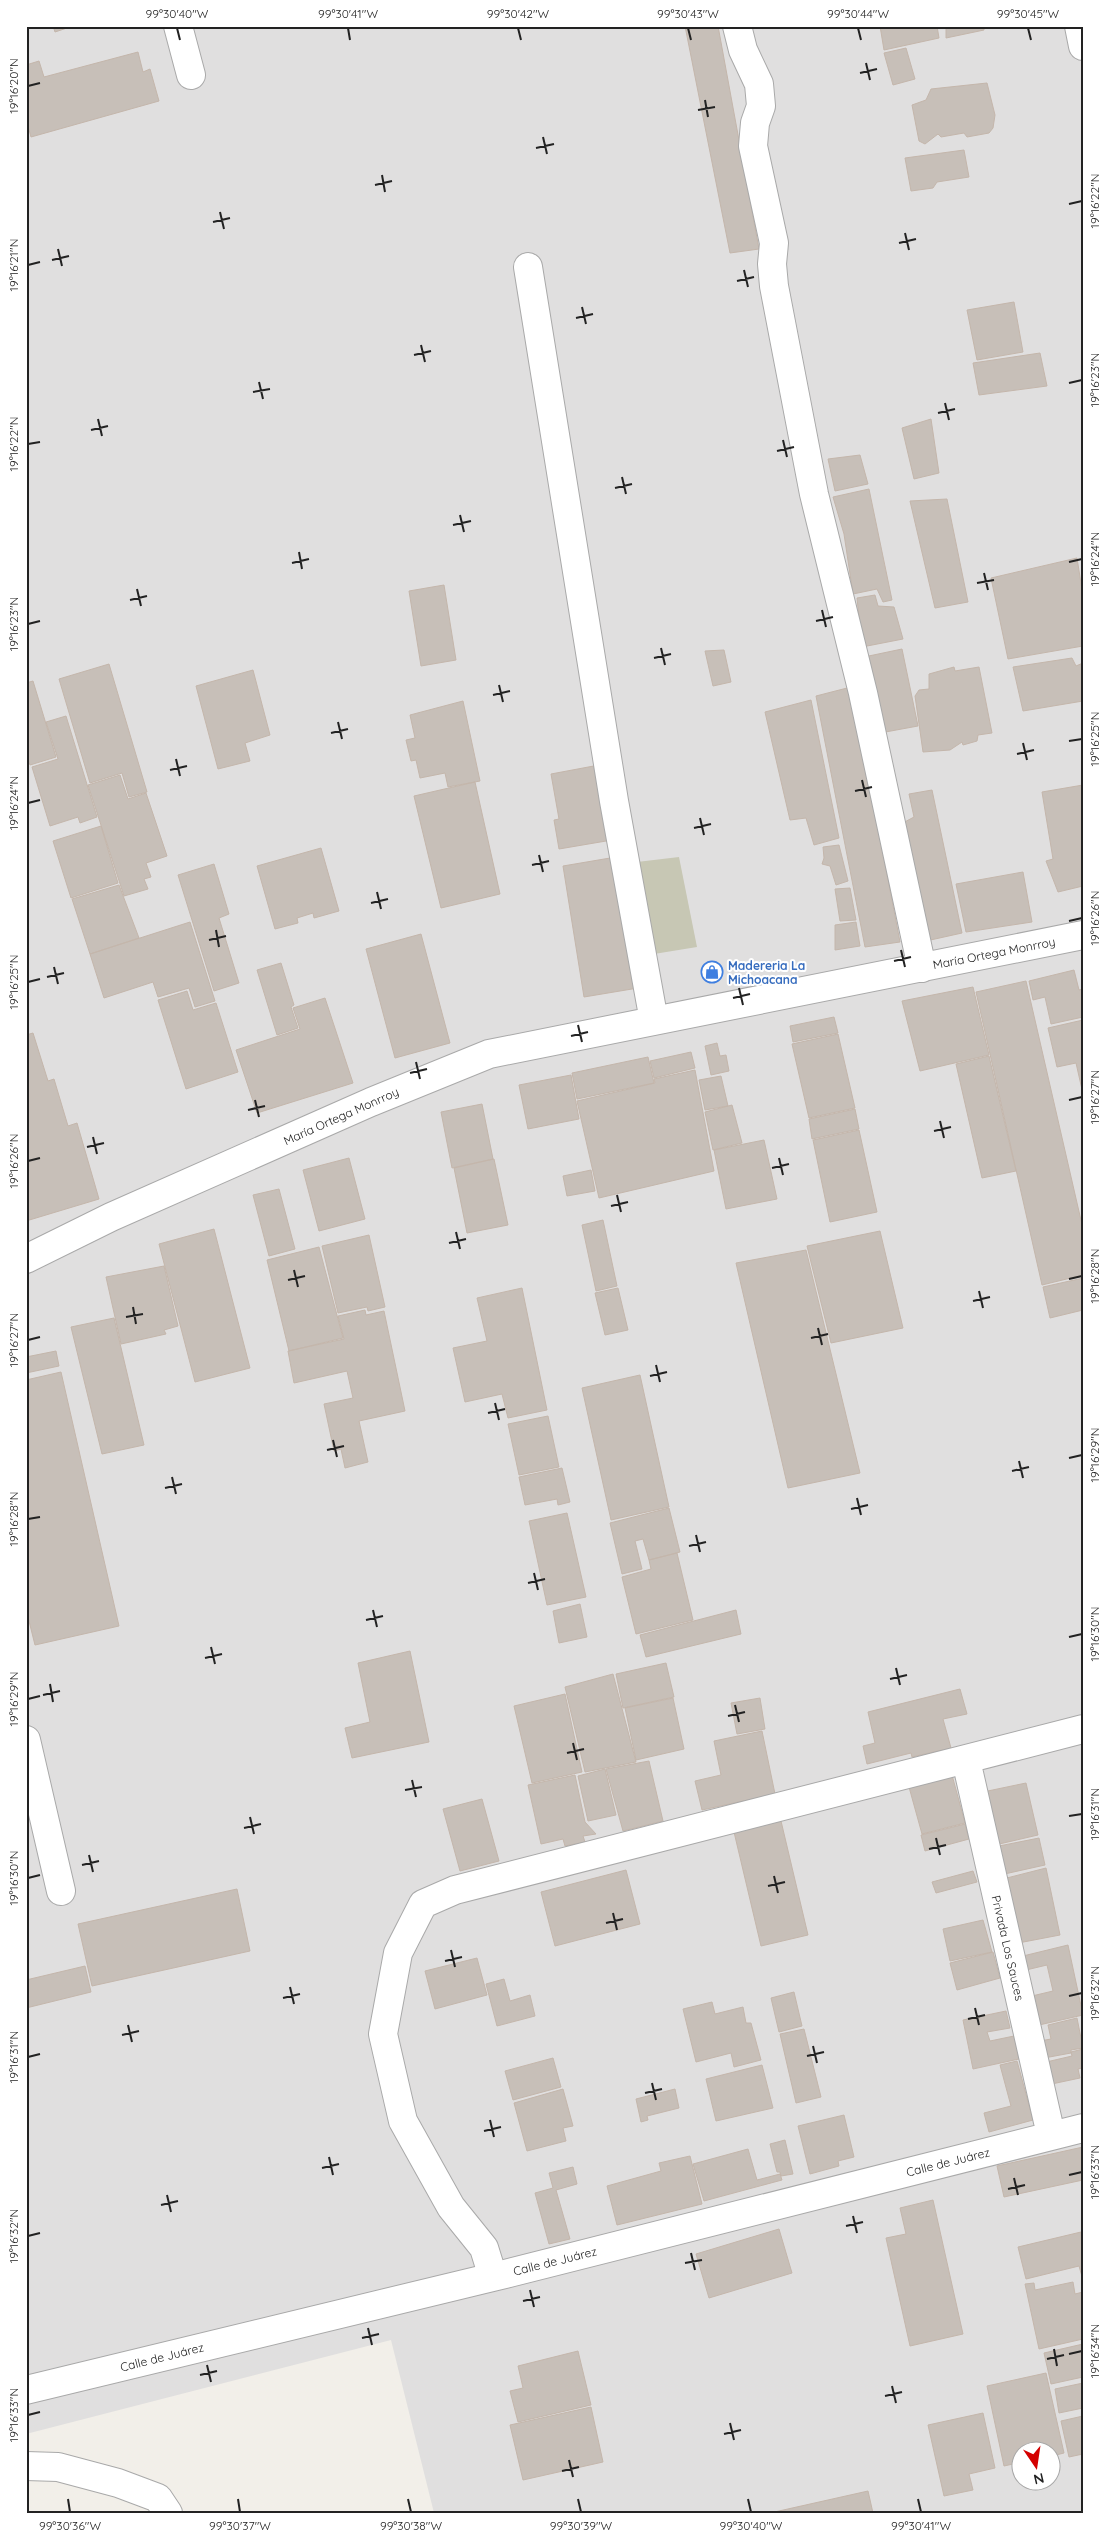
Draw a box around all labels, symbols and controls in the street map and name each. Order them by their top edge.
text: 99°30'40"W [146,6,209,21]
text: 99°30'41"W [318,6,378,21]
text: 99°30'42"W [487,6,550,21]
text: 99°30'43"W [657,6,719,21]
text: 99°30'44"W [827,6,889,21]
text: 99°30'45"W [997,6,1060,21]
text: 19°16'20"N [6,58,21,114]
text: 19°16'22"N [1087,174,1102,228]
text: 19°16'21"N [6,239,21,291]
text: 19°16'23"N [1087,353,1102,407]
text: 19°16'22"N [6,417,21,471]
text: 19°16'24"N [1087,532,1102,586]
text: 19°16'23"N [6,597,21,651]
text: 19°16'25"N [1087,712,1102,766]
text: 19°16'24"N [6,776,21,830]
text: 19°16'26"N [1087,891,1102,945]
street label: María Ortega Monrroy [931,934,1057,972]
text: 19°16'25"N [6,955,21,1009]
place label: Madereria La Michoacana [728,958,805,987]
shop icon: Madereria La Michoacana [700,960,724,984]
text: 19°16'27"N [1087,1070,1102,1124]
street label: María Ortega Monrroy [281,1084,401,1148]
text: 19°16'26"N [6,1134,21,1188]
text: 19°16'28"N [1087,1249,1102,1303]
text: 19°16'27"N [6,1313,21,1367]
text: 19°16'29"N [1087,1427,1102,1483]
text: 19°16'28"N [6,1492,21,1546]
text: 19°16'30"N [1087,1606,1102,1662]
text: 19°16'29"N [6,1671,21,1727]
text: 19°16'31"N [1087,1788,1102,1840]
text: 19°16'30"N [6,1850,21,1906]
street label: Privada Los Sauces [989,1894,1027,2002]
text: 19°16'32"N [1087,1966,1102,2020]
text: 19°16'31"N [6,2031,21,2083]
street label: Calle de Juárez [905,2144,992,2180]
text: 19°16'33"N [1087,2145,1102,2199]
text: 19°16'32"N [6,2209,21,2263]
street label: Calle de Juárez [512,2243,599,2279]
text: 19°16'34"N [1087,2324,1102,2378]
street label: Calle de Juárez [119,2339,206,2375]
text: 19°16'33"N [6,2388,21,2442]
north arrow [1012,2442,1062,2492]
text: N [1032,2469,1046,2489]
text: 99°30'36"W [39,2518,101,2533]
text: 99°30'37"W [209,2518,271,2533]
text: 99°30'38"W [380,2518,442,2533]
text: 99°30'39"W [550,2518,613,2533]
text: 99°30'40"W [720,2518,783,2533]
text: 99°30'41"W [891,2518,951,2533]

